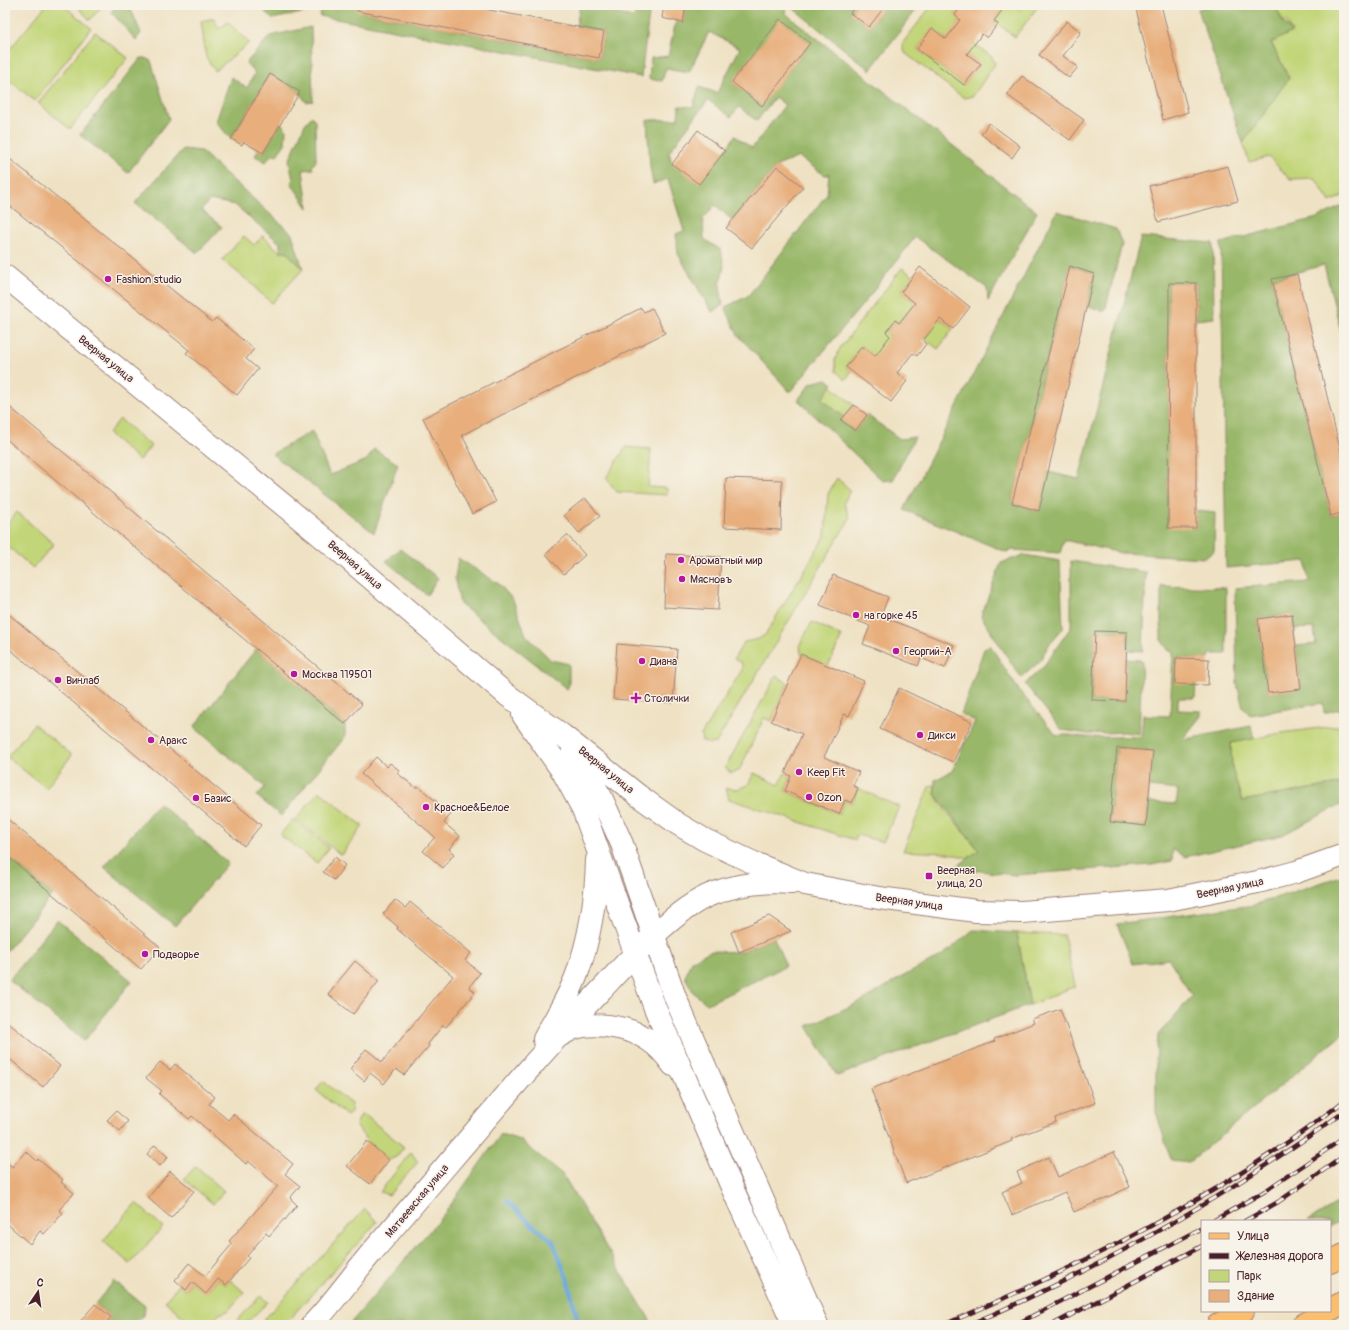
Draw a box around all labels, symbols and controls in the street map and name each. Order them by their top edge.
place label: Fashion studio [116,273,182,286]
marker: Fashion studio [103,274,113,284]
street label: Веерная улица [76,333,136,385]
street label: Веерная улица [325,538,385,592]
place label: Ароматный мир [689,554,763,567]
marker: Ароматный мир [676,555,686,565]
place label: Мясновъ [690,573,732,586]
marker: Мясновъ [677,574,687,584]
place label: на горке 45 [864,609,918,622]
marker: на горке 45 [851,610,861,620]
place label: Георгий-А [904,645,952,658]
marker: Георгий-А [891,646,901,656]
place label: Диана [649,655,677,668]
marker: Диана [637,656,647,666]
place label: Москва 119501 [302,668,372,681]
marker: Москва 119501 [289,669,299,679]
place label: Винлаб [66,674,100,687]
marker: Винлаб [53,675,63,685]
place label: Столички [644,692,689,705]
marker: Столички [631,693,641,703]
place label: Дикси [927,729,956,742]
marker: Дикси [915,730,925,740]
place label: Аракс [159,734,188,747]
marker: Аракс [146,735,156,745]
street label: Веерная улица [576,744,636,796]
place label: Keep Fit [807,766,846,779]
marker: Keep Fit [794,767,804,777]
place label: Ozon [817,791,842,804]
place label: Базис [204,792,232,805]
marker: Ozon [804,792,814,802]
marker: Базис [191,793,201,803]
place label: Красное&Белое [434,801,510,814]
marker: Красное&Белое [421,802,431,812]
place label: Веерная улица, 20 [936,864,982,890]
marker: Веерная улица, 20 [924,871,934,881]
street label: Веерная улица [1195,875,1265,901]
street label: Веерная улица [875,891,943,913]
place label: Подворье [153,948,200,961]
marker: Подворье [140,949,150,959]
street label: Матвеевская улица [383,1162,451,1240]
legend [1201,1220,1331,1312]
text: Улица [1237,1229,1269,1244]
text: Железная дорога [1235,1249,1324,1264]
text: Парк [1237,1269,1262,1284]
north arrow [18,1272,58,1312]
text: С [35,1276,45,1290]
text: Здание [1237,1289,1274,1304]

